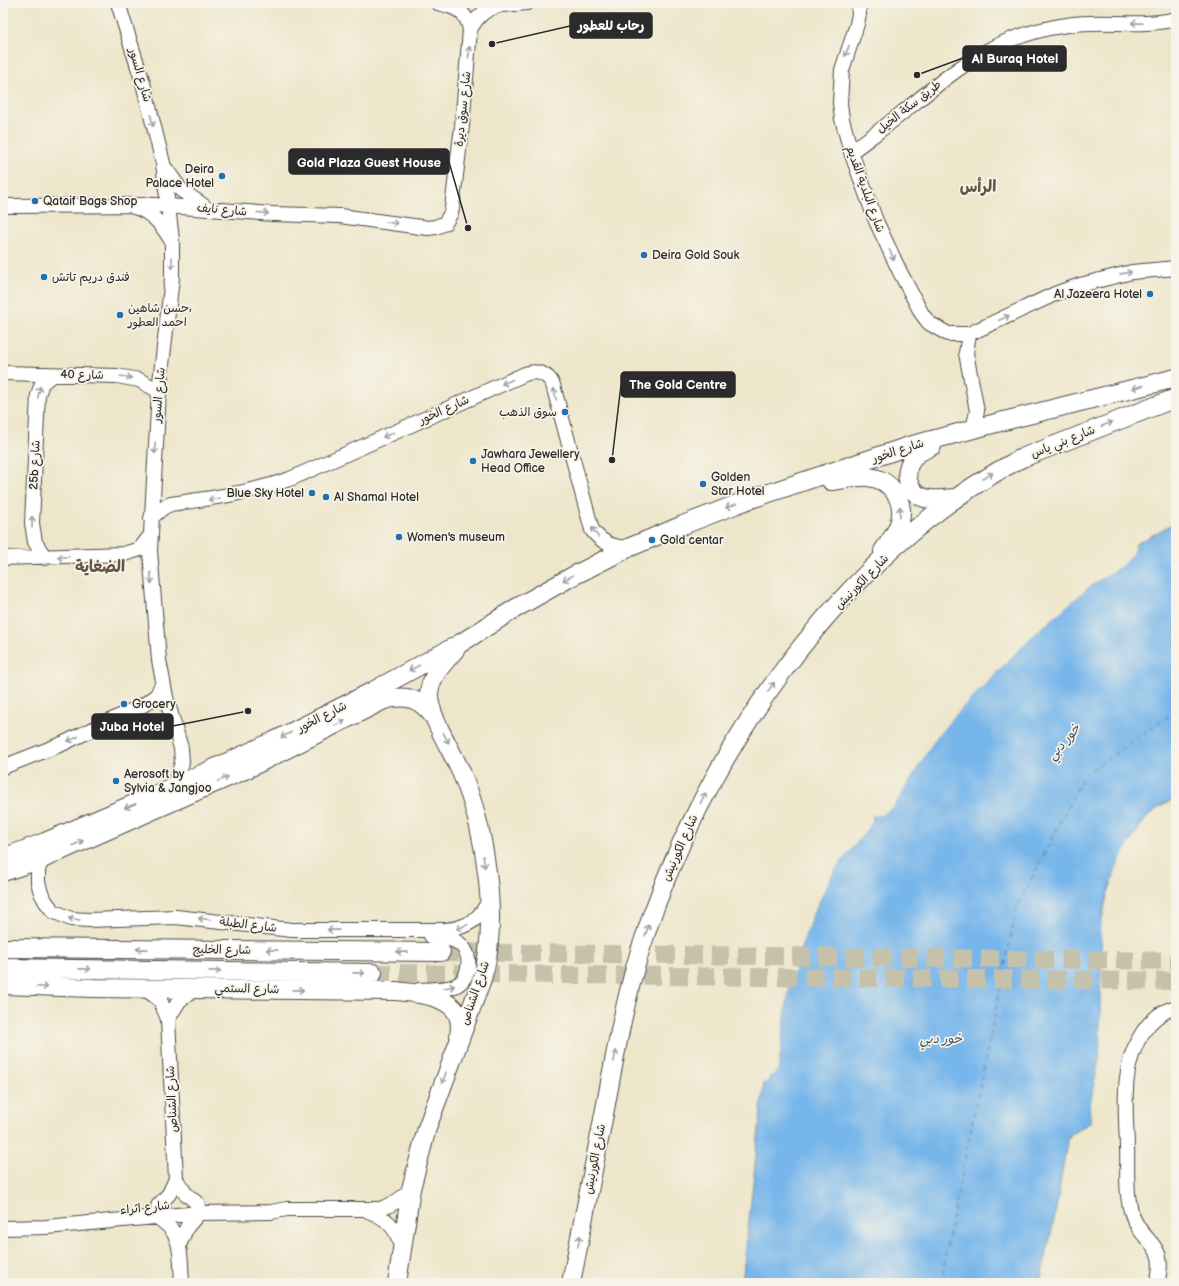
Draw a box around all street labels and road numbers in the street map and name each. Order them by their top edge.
street label: شارع السور [124,45,155,104]
street label: شارع سوق ديرة [452,71,475,148]
street label: طريق سكة الخيل [874,77,944,137]
street label: شارع البلدية القديم [841,143,888,235]
street label: شارع نايف [196,200,248,221]
street label: شارع 40 [60,367,104,384]
street label: شارع السور [149,367,170,424]
street label: شارع الخور [416,392,472,429]
street label: شارع بني ياس [1029,422,1099,465]
street label: شارع الخور [869,436,926,468]
street label: 25b شارع [26,440,45,490]
street label: شارع الكورنيش [832,551,893,614]
street label: شارع الخور [294,698,350,737]
street label: شارع الكورنيش [659,812,702,884]
street label: شارع الطبلة [218,914,277,937]
street label: شارع الخليج [193,942,251,959]
street label: شارع الشناص [457,959,494,1027]
street label: شارع الستمي [214,981,280,1000]
street label: شارع الشناص [163,1065,182,1133]
street label: شارع الكورنيش [581,1123,610,1196]
street label: شارع اثراء [119,1198,171,1219]

